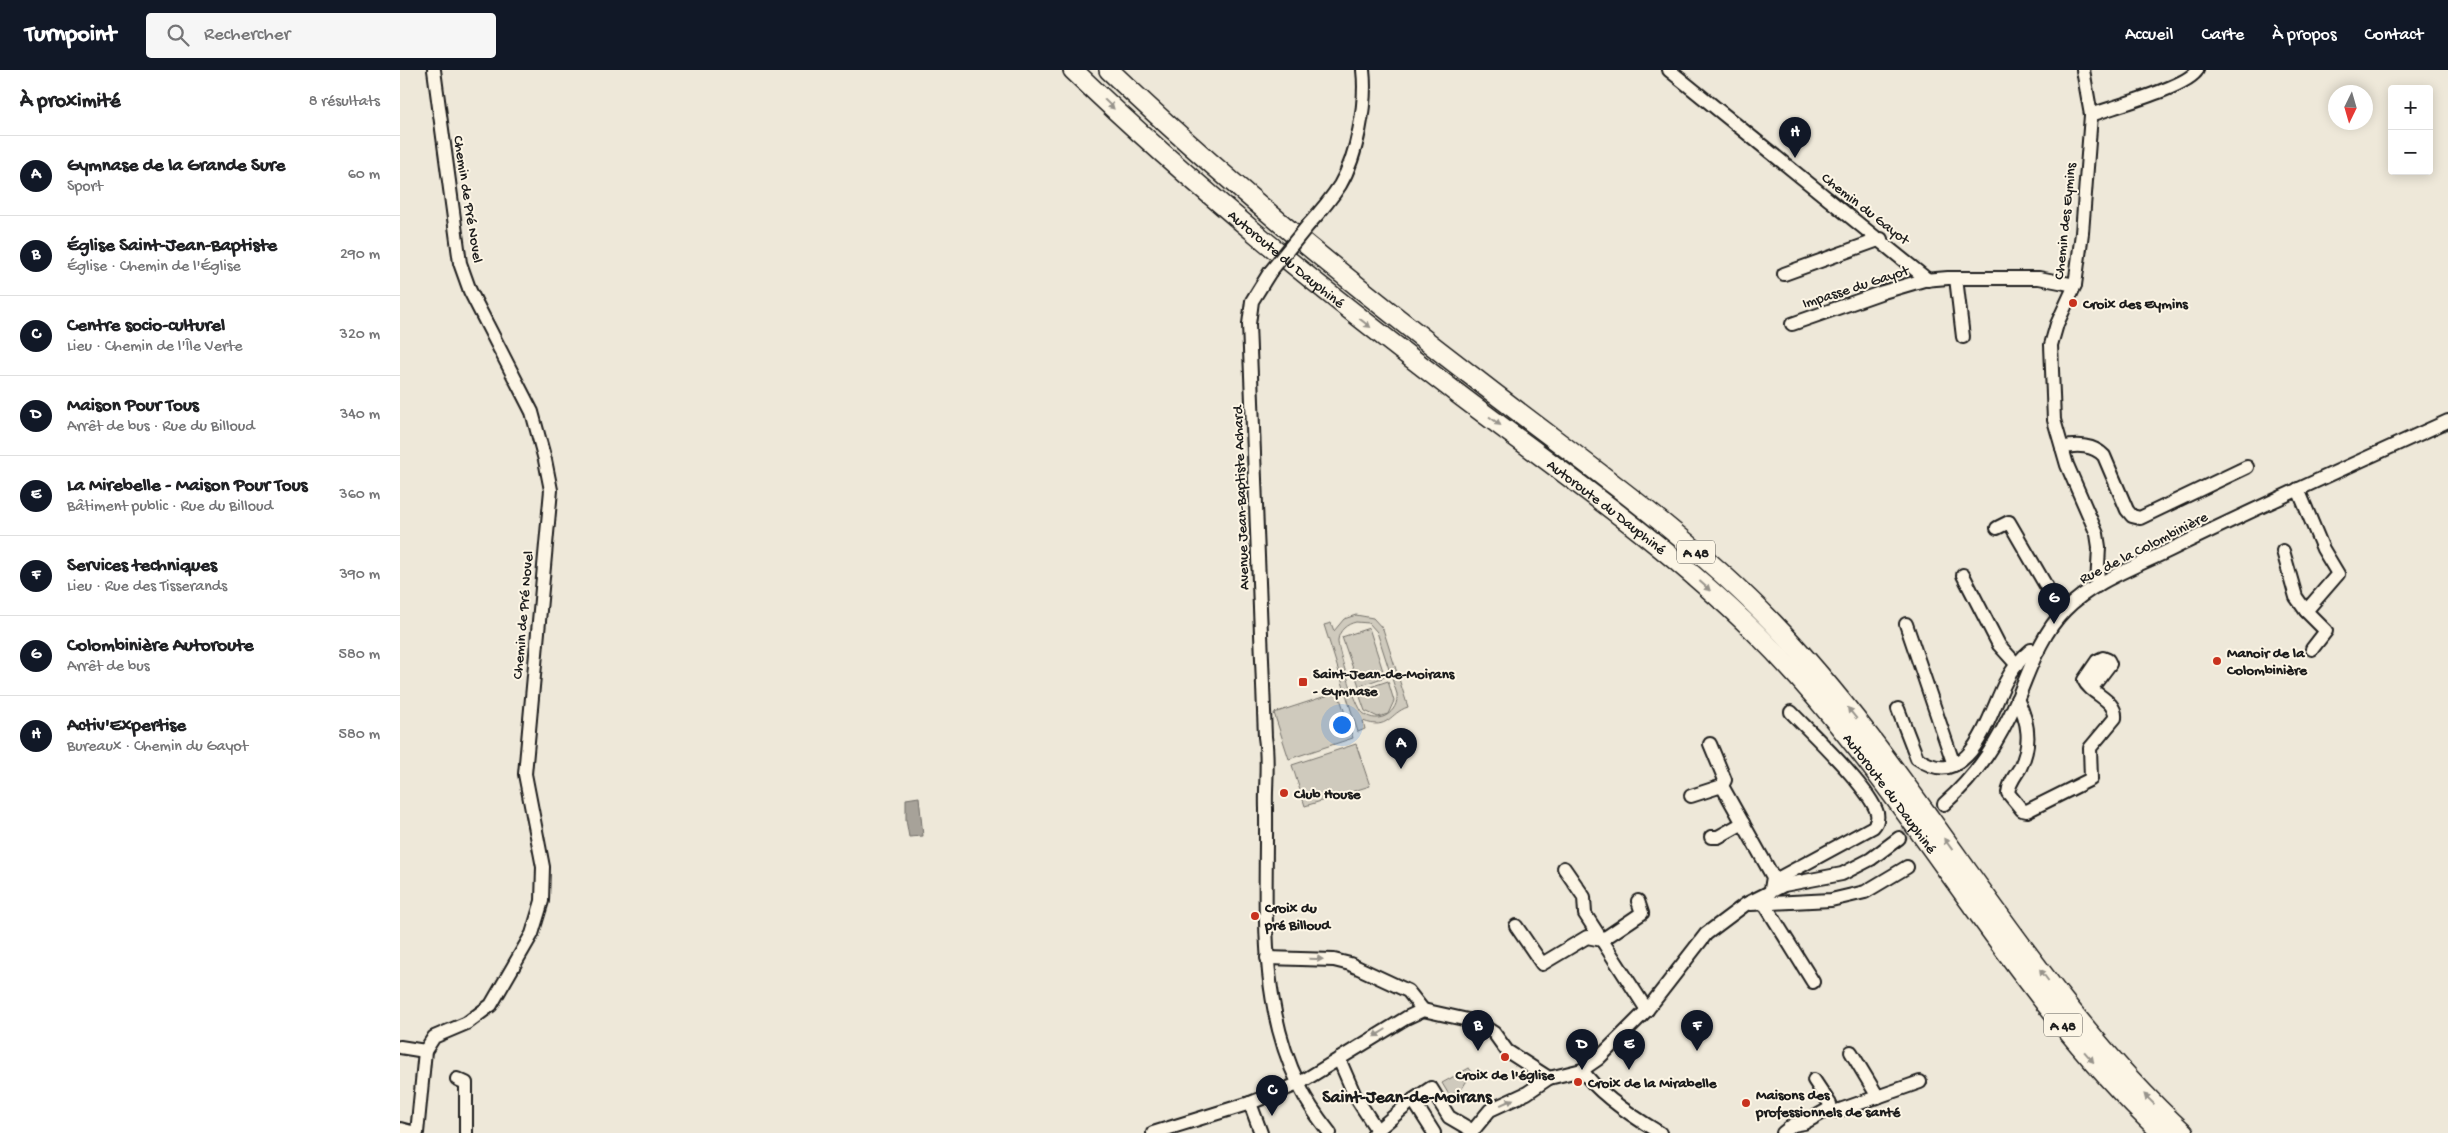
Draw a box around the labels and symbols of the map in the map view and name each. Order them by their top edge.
north arrow [2328,85,2373,130]
one-way arrow [1102,98,1114,110]
pin: H [1779,117,1811,158]
street label: Chemin de Pré Novel [448,134,486,264]
street label: Chemin des Eymins [2051,161,2081,281]
street label: Chemin du Gayot [1817,170,1914,251]
street label: Autoroute du Dauphiné [1223,207,1348,313]
street label: Impasse du Gayot [1800,262,1913,314]
place label: Croix des Eymins [2082,296,2189,314]
marker: Croix des Eymins [2067,297,2079,309]
one-way arrow [1358,317,1371,328]
street label: Avenue Jean-Baptiste Achard [1230,404,1254,591]
one-way arrow [1488,416,1502,426]
street label: Autoroute du Dauphiné [1543,456,1669,560]
street label: Rue de la Colombinière [2077,509,2211,589]
road number: A 48 [1677,541,1715,564]
street label: Chemin de Pré Novel [509,550,539,680]
one-way arrow [1699,580,1711,592]
pin: G [2038,583,2070,624]
place label: Manoir de la Colombinière [2226,645,2308,680]
marker: Manoir de la Colombinière [2211,655,2223,667]
place label: Saint-Jean-de-Moirans - Gymnase [1313,666,1456,701]
marker: Saint-Jean-de-Moirans - Gymnase [1297,676,1309,688]
one-way arrow [1846,707,1857,720]
your location [1329,712,1355,738]
pin: A [1385,728,1417,769]
street label: Autoroute du Dauphiné [1838,731,1940,858]
place label: Club House [1293,786,1362,804]
marker: Club House [1278,787,1290,799]
one-way arrow [1943,837,1953,851]
place label: Croix du pré Billoud [1264,900,1332,935]
marker: Croix du pré Billoud [1249,910,1261,922]
one-way arrow [1308,955,1324,963]
one-way arrow [2039,968,2049,982]
pin: B [1462,1010,1494,1051]
pin: F [1681,1010,1713,1051]
road number: A 48 [2044,1014,2082,1036]
one-way arrow [1374,1029,1387,1038]
pin: D [1566,1029,1598,1070]
pin: E [1613,1029,1645,1070]
one-way arrow [2083,1050,2095,1062]
marker: Croix de l'église [1499,1051,1511,1063]
place label: Croix de l'église [1454,1067,1556,1085]
pin: C [1256,1075,1288,1116]
place label: Croix de la Mirabelle [1587,1075,1718,1093]
marker: Croix de la Mirabelle [1572,1076,1584,1088]
place label: Maisons des professionnels de santé [1755,1087,1901,1122]
district label: Saint-Jean-de-Moirans [1322,1088,1493,1109]
one-way arrow [2143,1093,2155,1105]
marker: Maisons des professionnels de santé [1740,1097,1752,1109]
one-way arrow [1500,1098,1514,1106]

